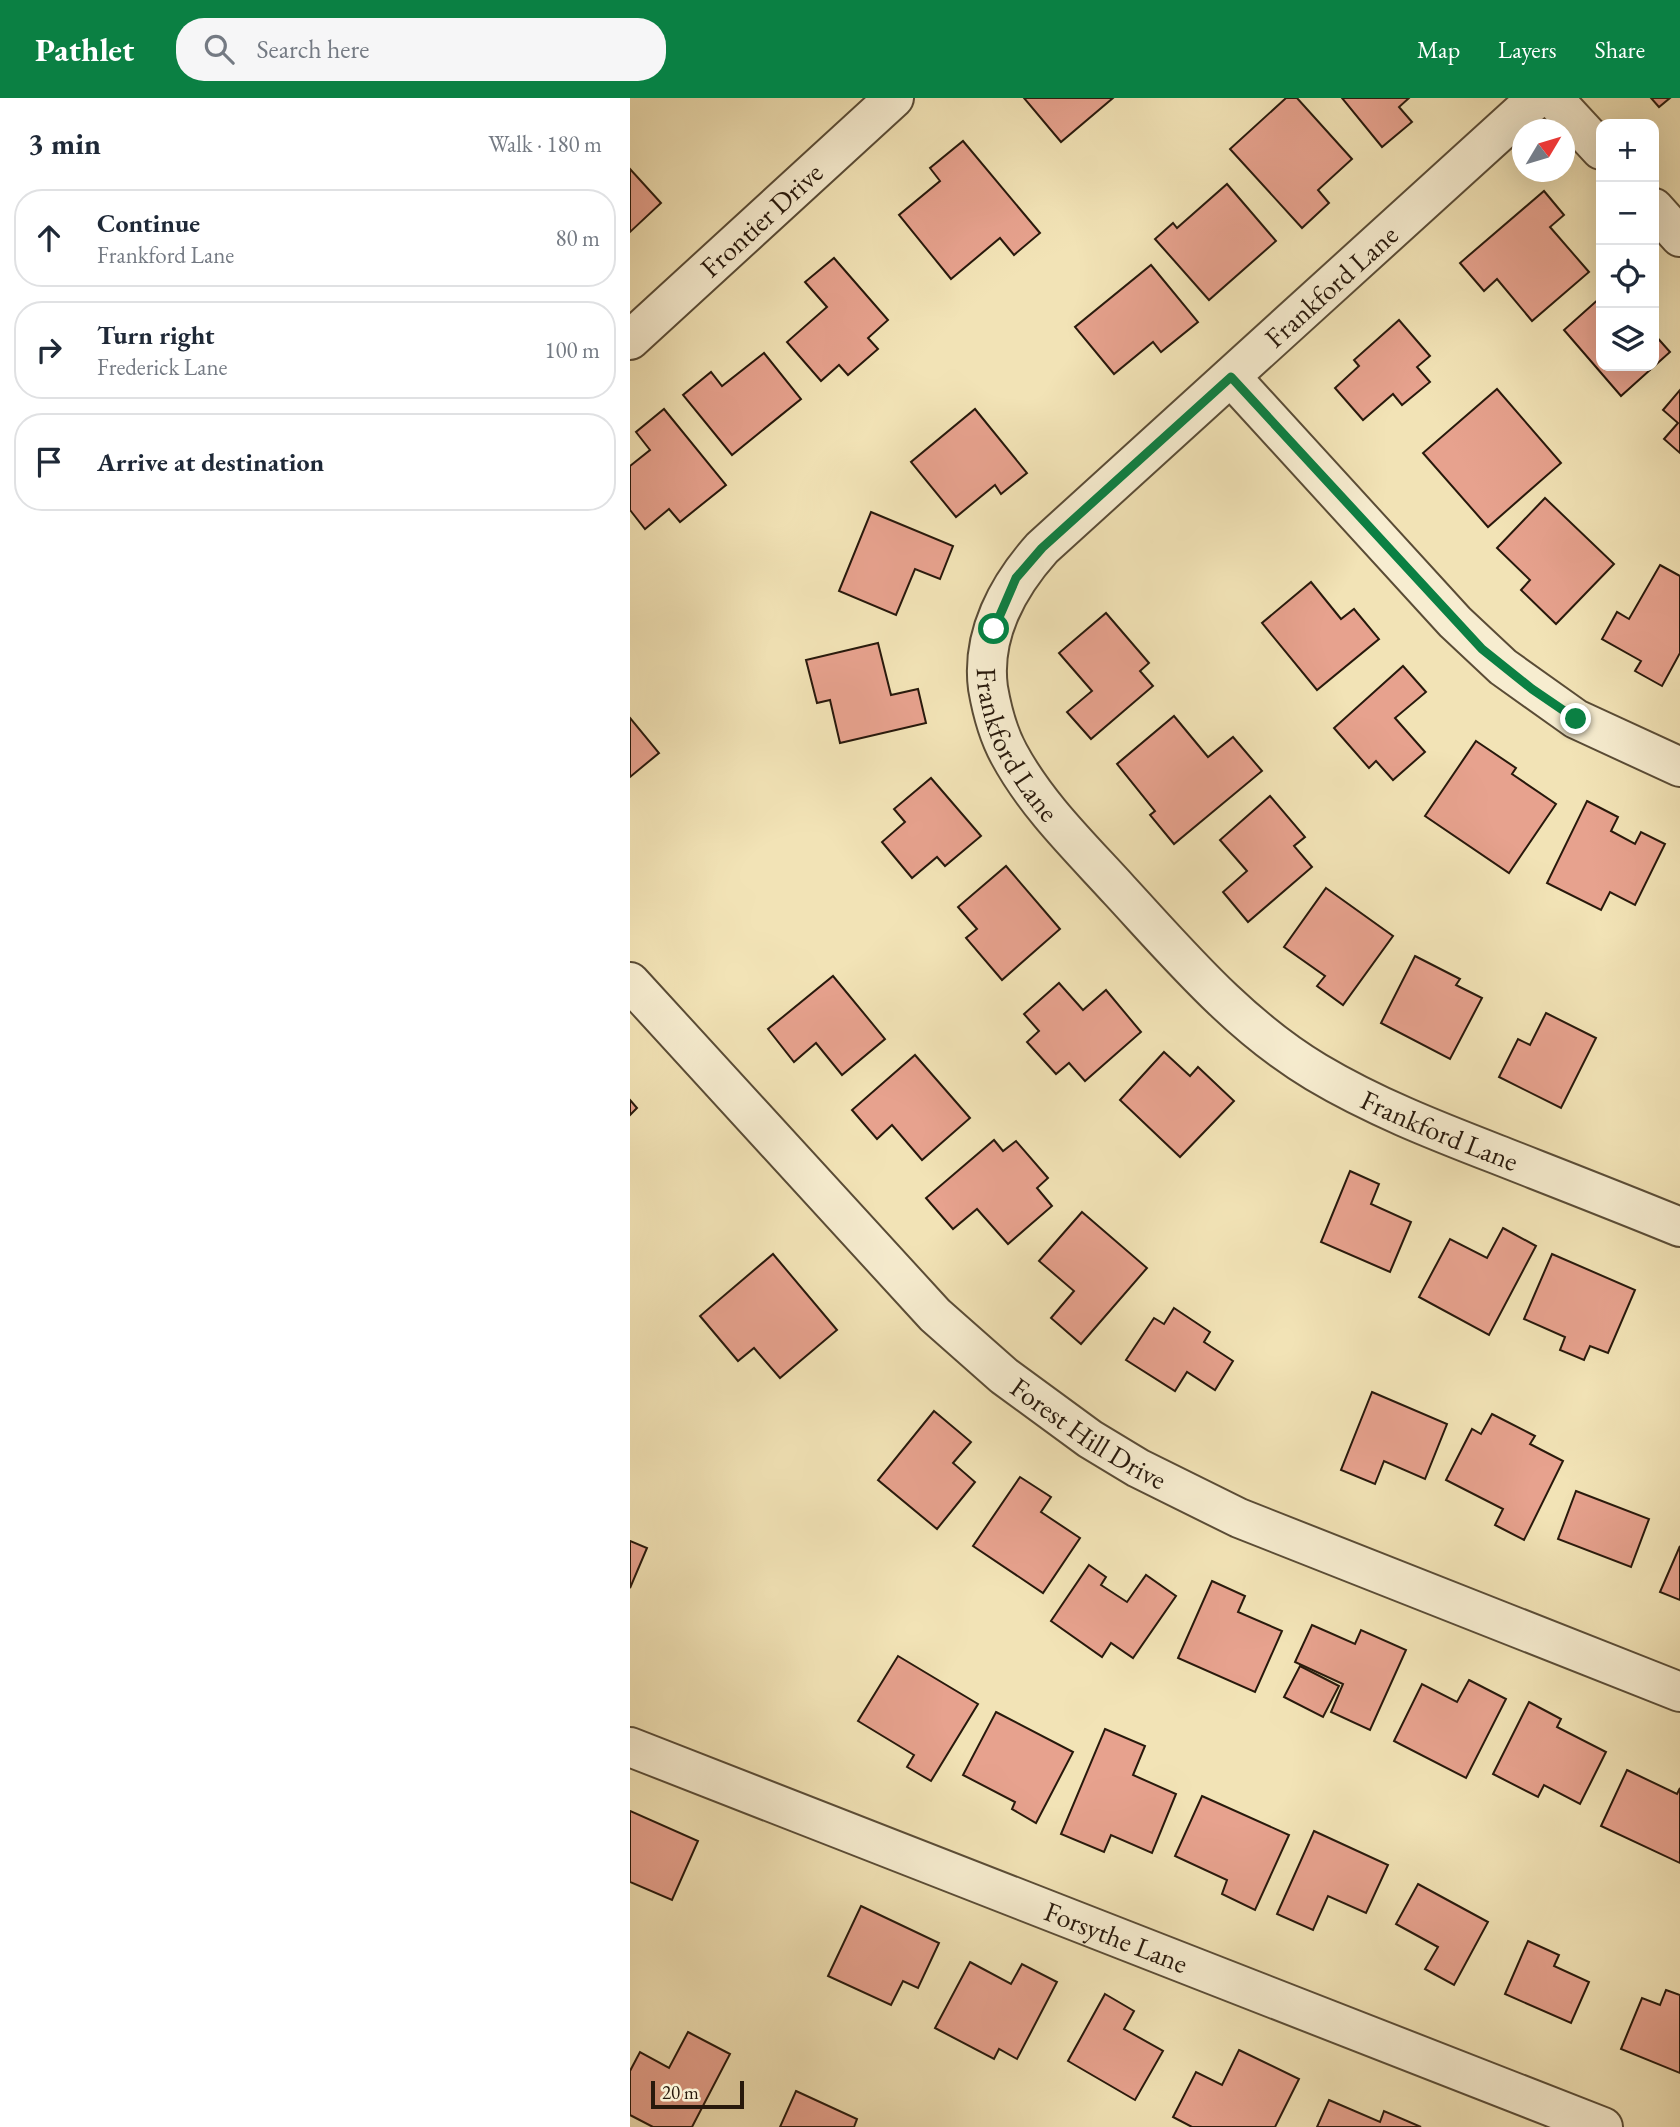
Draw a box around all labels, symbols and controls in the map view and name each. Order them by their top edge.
search box [176,18,666,81]
text: Pathlet [35,28,134,71]
icon: search [200,30,238,68]
text: Search here [256,32,369,66]
text: Map [1417,34,1460,65]
text: Layers [1498,34,1557,65]
text: Share [1595,34,1645,65]
north arrow [1512,119,1575,182]
map controls [1596,119,1659,371]
button: + [1596,119,1659,182]
text: 3 min [28,124,101,163]
text: Walk · 180 m [488,129,602,159]
street label: Frontier Drive [692,154,830,285]
button: − [1596,182,1659,245]
text: Continue [97,206,200,240]
street label: Frankford Lane [1257,217,1405,355]
icon: ahead [30,219,68,257]
text: 80 m [555,223,600,253]
text: Frankford Lane [97,240,234,270]
button: locate [1596,245,1659,308]
button: layers [1596,308,1659,371]
text: Turn right [97,318,215,352]
icon: right [30,331,68,369]
text: 100 m [544,335,600,365]
text: Frederick Lane [97,352,228,382]
icon: arrive [30,443,68,481]
text: Arrive at destination [97,445,324,479]
route start [978,613,1009,644]
street label: Frankford Lane [969,667,1067,829]
route end [1560,703,1591,734]
street label: Frankford Lane [1355,1081,1524,1179]
street label: Forest Hill Drive [1003,1369,1172,1497]
street label: Forsythe Lane [1039,1893,1193,1981]
scale bar [651,2078,744,2110]
text: 20 m [662,2080,699,2105]

